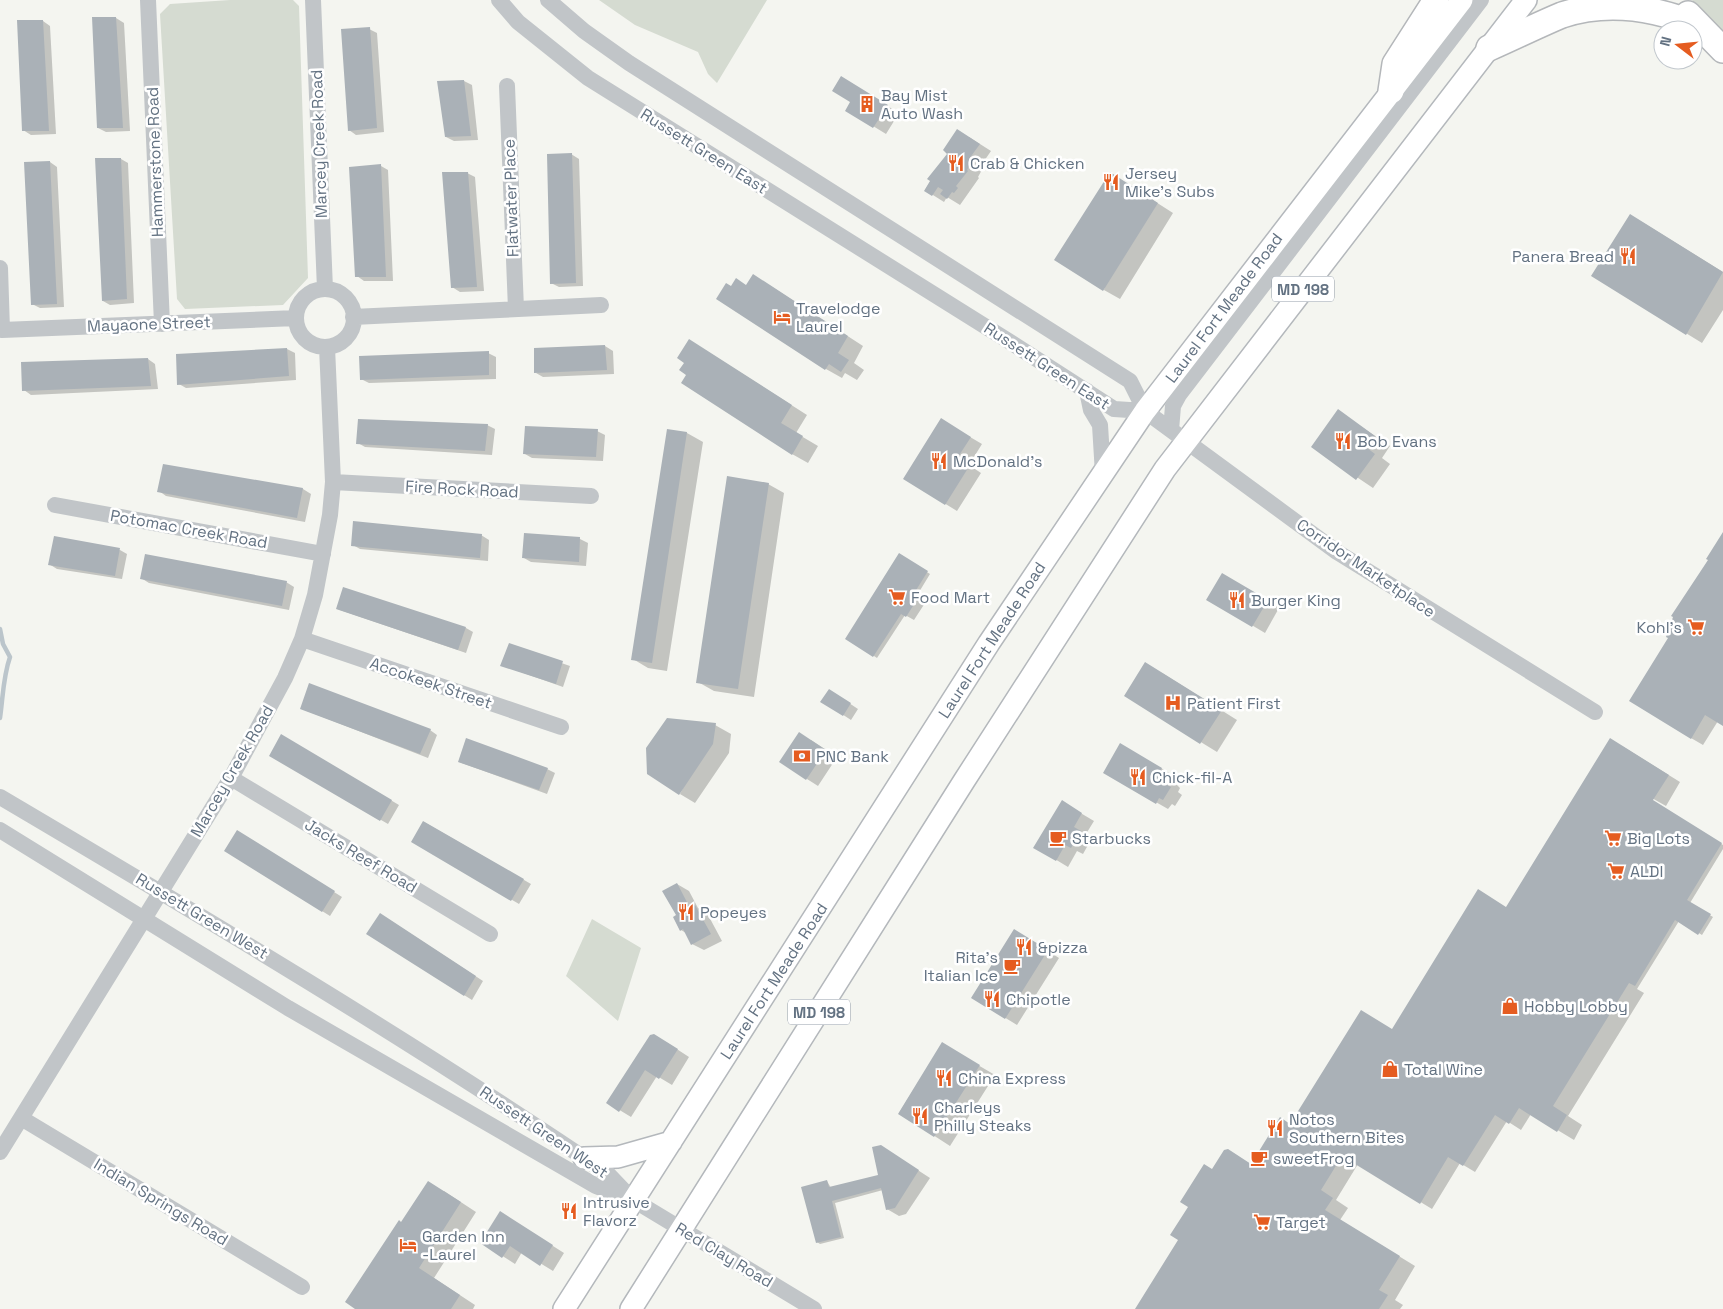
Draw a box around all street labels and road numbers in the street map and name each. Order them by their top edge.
street label: Marcey Creek Road [306,69,332,219]
street label: Hammerstone Road [142,86,168,238]
street label: Russett Green East [637,103,771,199]
street label: Flatwater Place [498,139,524,257]
street label: Laurel Fort Meade Road [1161,229,1287,387]
road number: MD 198 [1272,276,1334,302]
street label: Mayaone Street [87,311,211,337]
street label: Russett Green East [980,317,1114,415]
street label: Fire Rock Road [405,476,519,502]
street label: Potomac Creek Road [109,505,269,553]
street label: Corridor Marketplace [1293,514,1439,622]
street label: Laurel Fort Meade Road [934,558,1050,722]
street label: Accokeek Street [367,652,495,714]
street label: Marcey Creek Road [186,701,278,841]
street label: Jacks Reef Road [301,814,421,898]
street label: Russett Green West [132,868,272,964]
street label: Laurel Fort Meade Road [716,899,832,1063]
road number: MD 198 [788,1000,850,1024]
street label: Russett Green West [476,1081,612,1183]
street label: Indian Springs Road [90,1154,232,1250]
street label: Red Clay Road [671,1218,777,1292]

